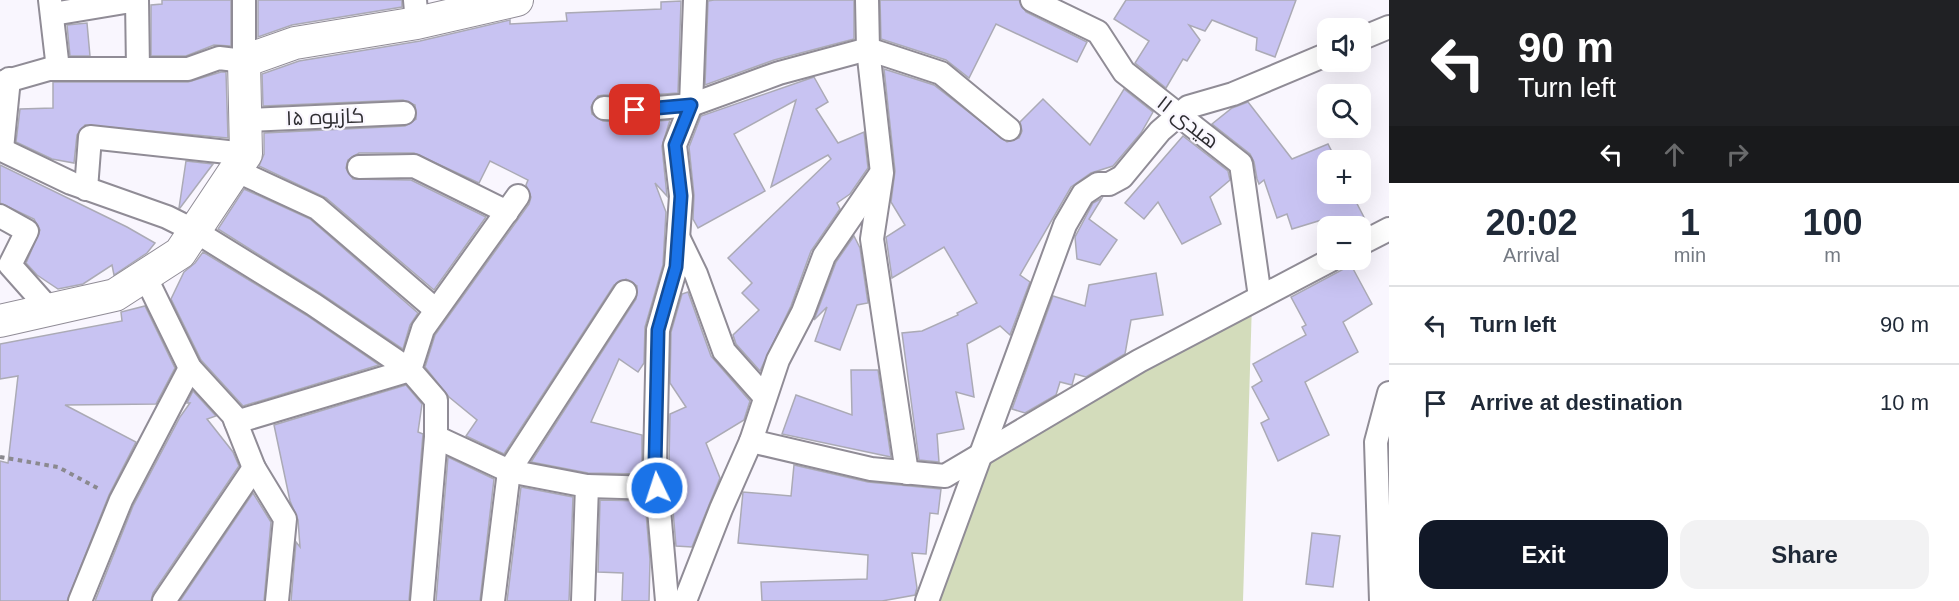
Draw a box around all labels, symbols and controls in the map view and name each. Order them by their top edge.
map controls [1317,18,1371,270]
button: sound [1317,18,1371,72]
icon: left [1419,24,1497,102]
text: 90 m [1518,24,1614,71]
text: Turn left [1518,73,1616,103]
pin [609,84,660,135]
button: search [1317,84,1371,138]
street label: هیدی ۱۱ [1152,90,1224,154]
icon: arrive [618,93,651,126]
street label: کازیوه ۱۵ [285,104,365,130]
icon: left [1595,138,1628,171]
icon: ahead [1658,138,1691,171]
icon: right [1721,138,1754,171]
button: + [1317,150,1371,204]
text: 20:02 [1485,202,1577,243]
text: 1 [1680,202,1700,243]
text: 100 [1802,202,1863,243]
button: − [1317,216,1371,270]
text: Arrival [1503,244,1560,266]
text: min [1674,244,1706,266]
text: m [1824,244,1841,266]
icon: left [1419,309,1452,342]
text: Turn left [1470,312,1556,337]
text: 90 m [1880,312,1929,337]
icon: arrive [1419,387,1452,420]
text: Arrive at destination [1470,390,1683,415]
text: 10 m [1880,390,1929,415]
position arrow [625,456,689,520]
button: Exit [1419,520,1668,589]
button: Share [1680,520,1929,589]

